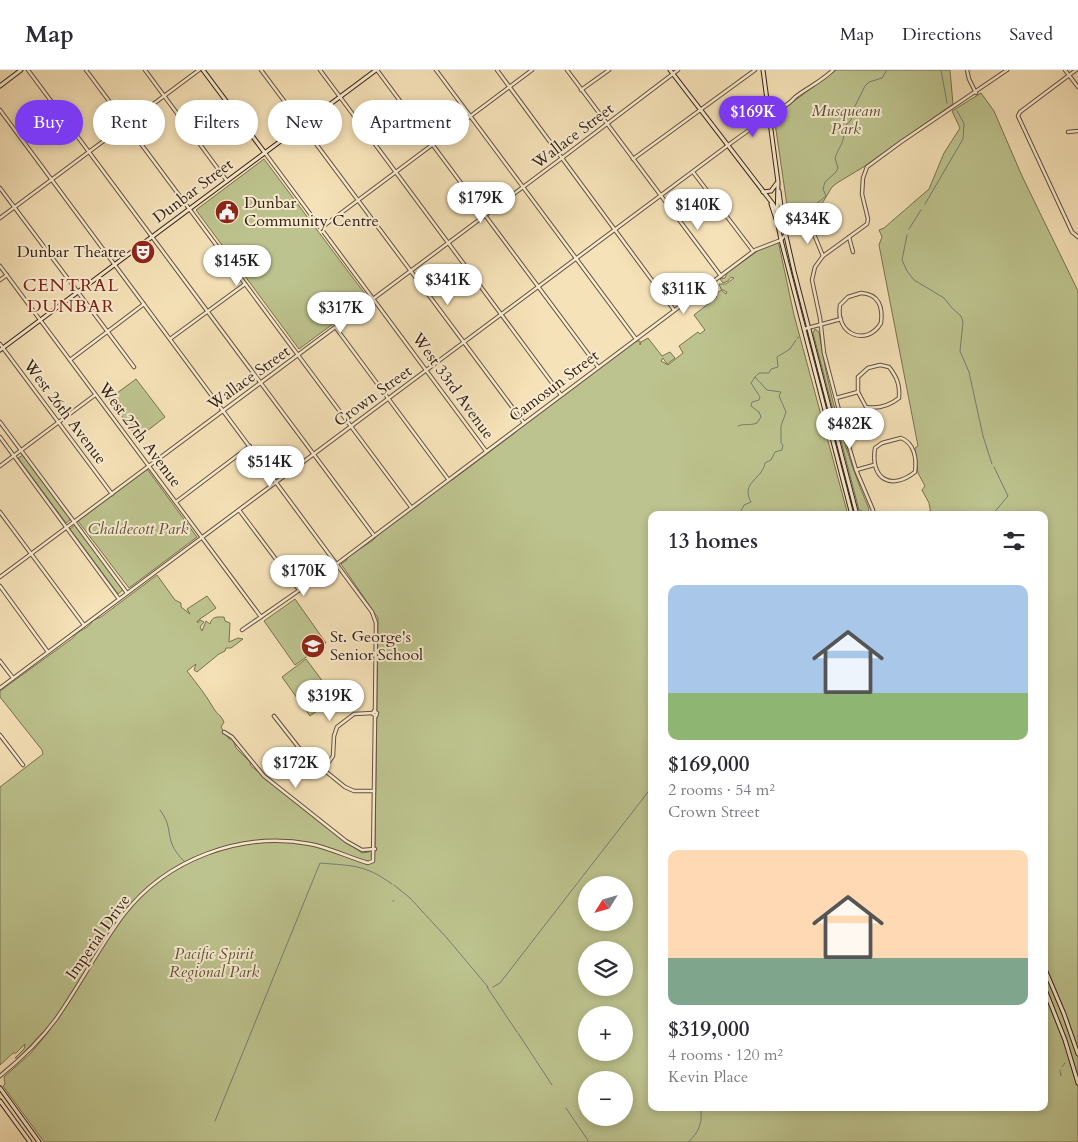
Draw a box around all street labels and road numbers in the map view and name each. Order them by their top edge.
street label: Wallace Street [527,98,618,175]
street label: Dunbar Street [148,154,238,228]
street label: West 33rd Avenue [406,328,499,444]
street label: Wallace Street [202,341,295,416]
street label: Camosun Street [505,345,603,427]
street label: West 26th Avenue [18,354,112,469]
street label: Crown Street [330,360,416,432]
street label: West 27th Avenue [93,377,187,492]
street label: Imperial Drive [61,890,135,984]

